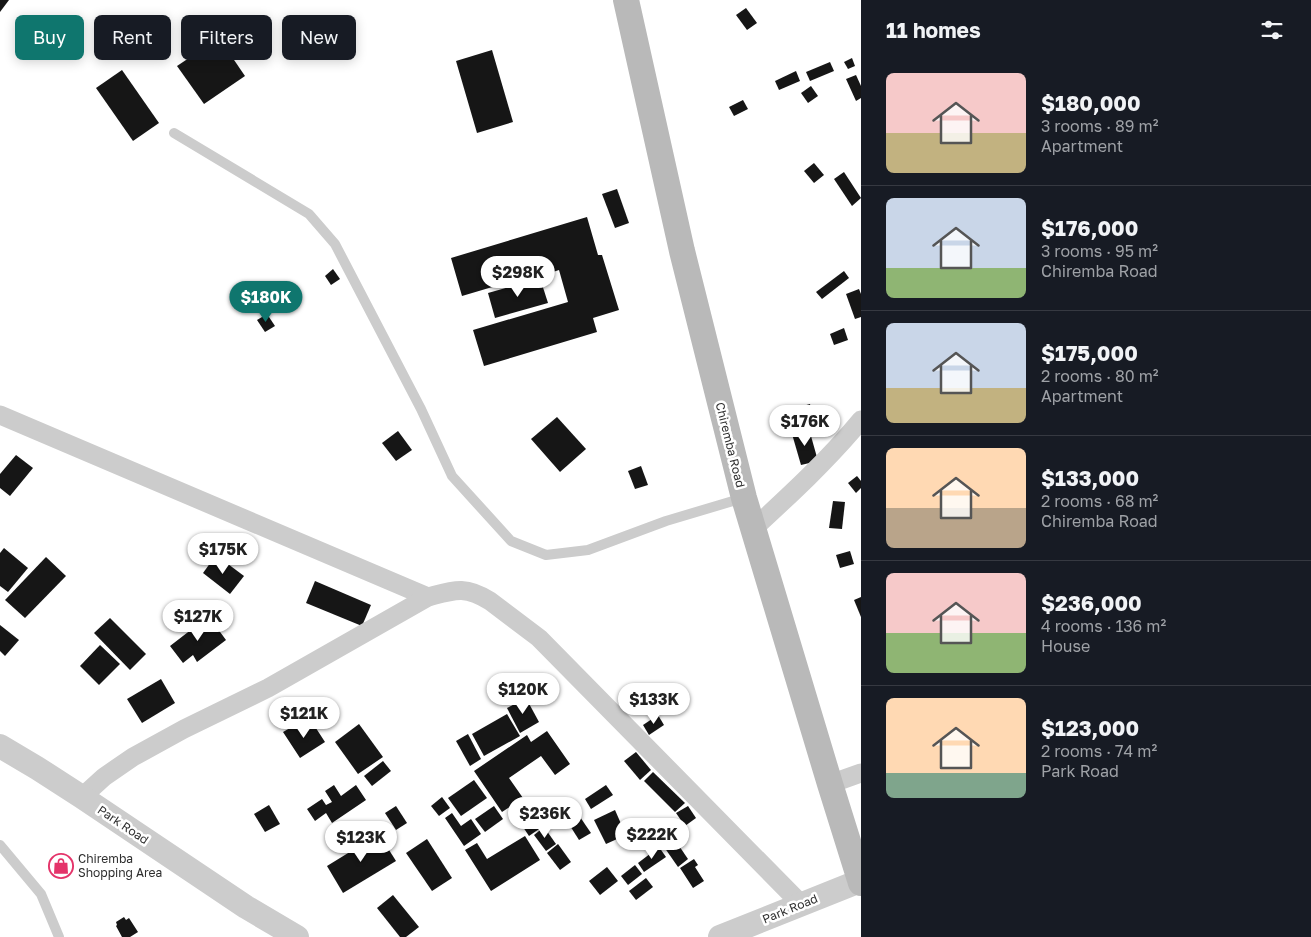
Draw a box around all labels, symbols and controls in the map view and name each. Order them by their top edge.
chip: Buy [15,15,84,60]
chip: Rent [94,15,171,60]
chip: Filters [181,15,272,60]
chip: New [282,15,356,60]
icon: filters [1258,16,1286,44]
text: 11 homes [886,17,981,43]
text: $180,000 [1041,90,1141,116]
icon: home [926,93,986,153]
text: 3 rooms · 89 m² [1041,116,1158,136]
text: Apartment [1041,136,1123,156]
text: $176,000 [1041,215,1138,241]
icon: home [926,218,986,278]
text: 3 rooms · 95 m² [1041,241,1158,261]
pin: $298K [483,256,553,298]
text: Chiremba Road [1041,261,1158,281]
text: $298K [492,262,544,282]
pin: $180K [231,280,301,323]
text: $180K [240,287,292,307]
text: $175,000 [1041,340,1138,366]
icon: home [926,343,986,403]
text: 2 rooms · 80 m² [1041,366,1159,386]
text: Apartment [1041,386,1123,406]
street label: Chiremba Road [713,401,748,489]
pin: $176K [770,404,840,447]
text: $176K [780,411,830,431]
text: $133,000 [1041,465,1139,491]
icon: home [926,468,986,528]
text: 2 rooms · 68 m² [1041,491,1158,511]
text: Chiremba Road [1041,511,1158,531]
pin: $175K [188,532,258,575]
text: $175K [198,539,248,559]
text: $236,000 [1041,590,1142,616]
icon: home [926,593,986,653]
pin: $127K [163,600,233,642]
text: $127K [173,606,223,626]
text: 4 rooms · 136 m² [1041,616,1166,636]
text: House [1041,636,1090,656]
pin: $120K [488,672,558,715]
text: $120K [498,679,548,699]
pin: $133K [619,682,689,725]
text: $133K [629,689,679,709]
pin: $121K [269,696,339,739]
text: $121K [280,703,328,723]
text: $123,000 [1041,715,1139,741]
icon: home [926,718,986,778]
text: 2 rooms · 74 m² [1041,741,1157,761]
text: Park Road [1041,761,1119,781]
pin: $236K [510,796,580,839]
street label: Park Road [95,802,152,847]
text: $236K [519,803,571,823]
pin: $222K [617,818,687,860]
pin: $123K [326,820,396,863]
text: $222K [626,824,678,844]
text: $123K [336,827,386,847]
place label: Chiremba Shopping Area [78,851,162,880]
shop icon: Chiremba Shopping Area [48,853,74,879]
street label: Park Road [760,891,820,926]

